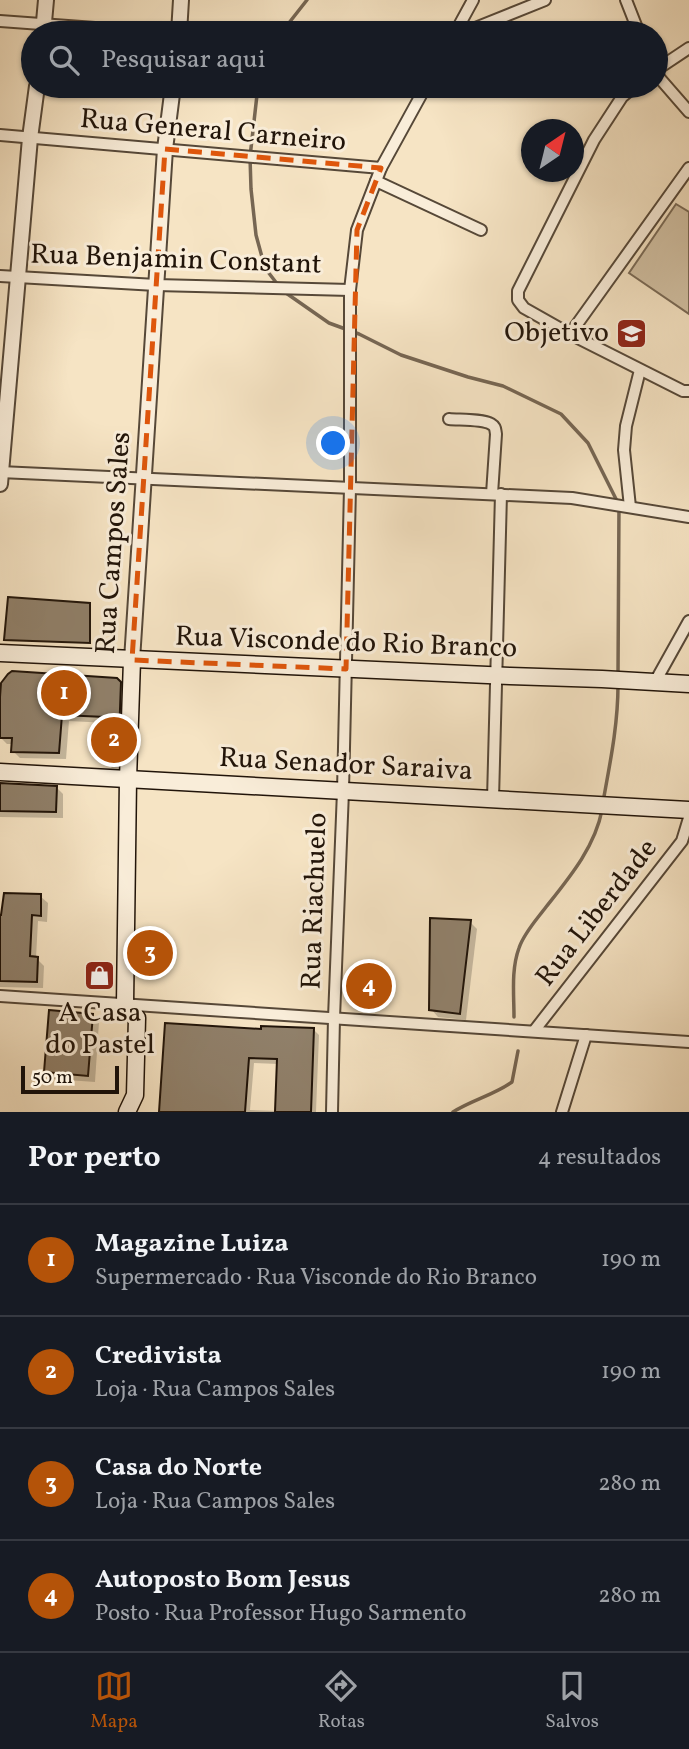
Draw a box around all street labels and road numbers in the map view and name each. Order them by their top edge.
street label: Rua General Carneiro [78,100,348,162]
street label: Rua Benjamin Constant [30,235,322,285]
street label: Rua Campos Sales [87,430,141,656]
street label: Rua Visconde do Rio Branco [174,618,518,668]
street label: Rua Senador Saraiva [218,739,474,791]
street label: Rua Riachuelo [292,812,338,990]
street label: Rua Liberdade [527,831,667,995]

